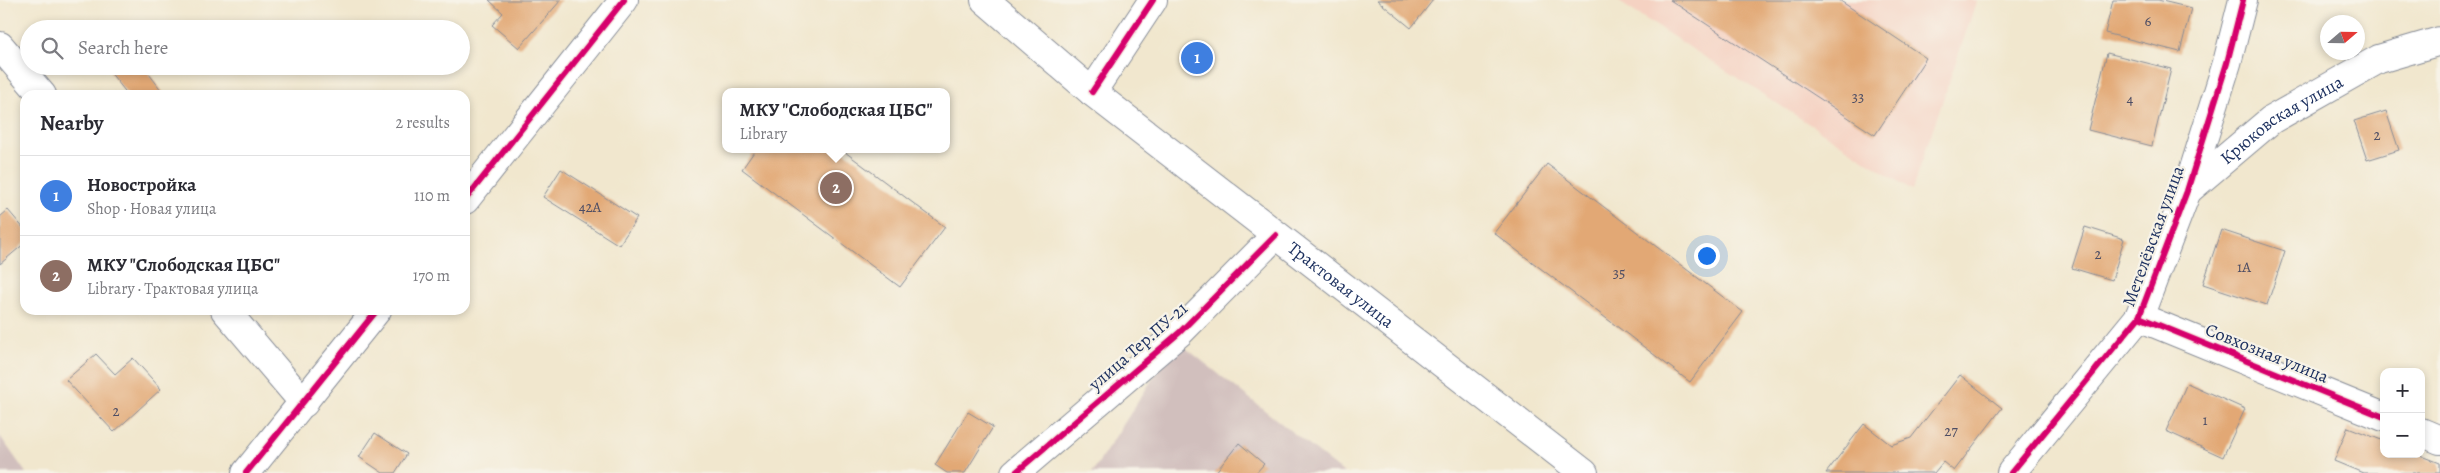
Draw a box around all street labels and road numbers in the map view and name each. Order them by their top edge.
street label: Крюковская улица [2215,69,2348,170]
street label: Метелёвская улица [2116,162,2190,310]
street label: Трактовая улица [1283,236,1400,334]
street label: улица Тер.ПУ-21 [1083,296,1193,396]
street label: Совхозная улица [2202,317,2333,389]

